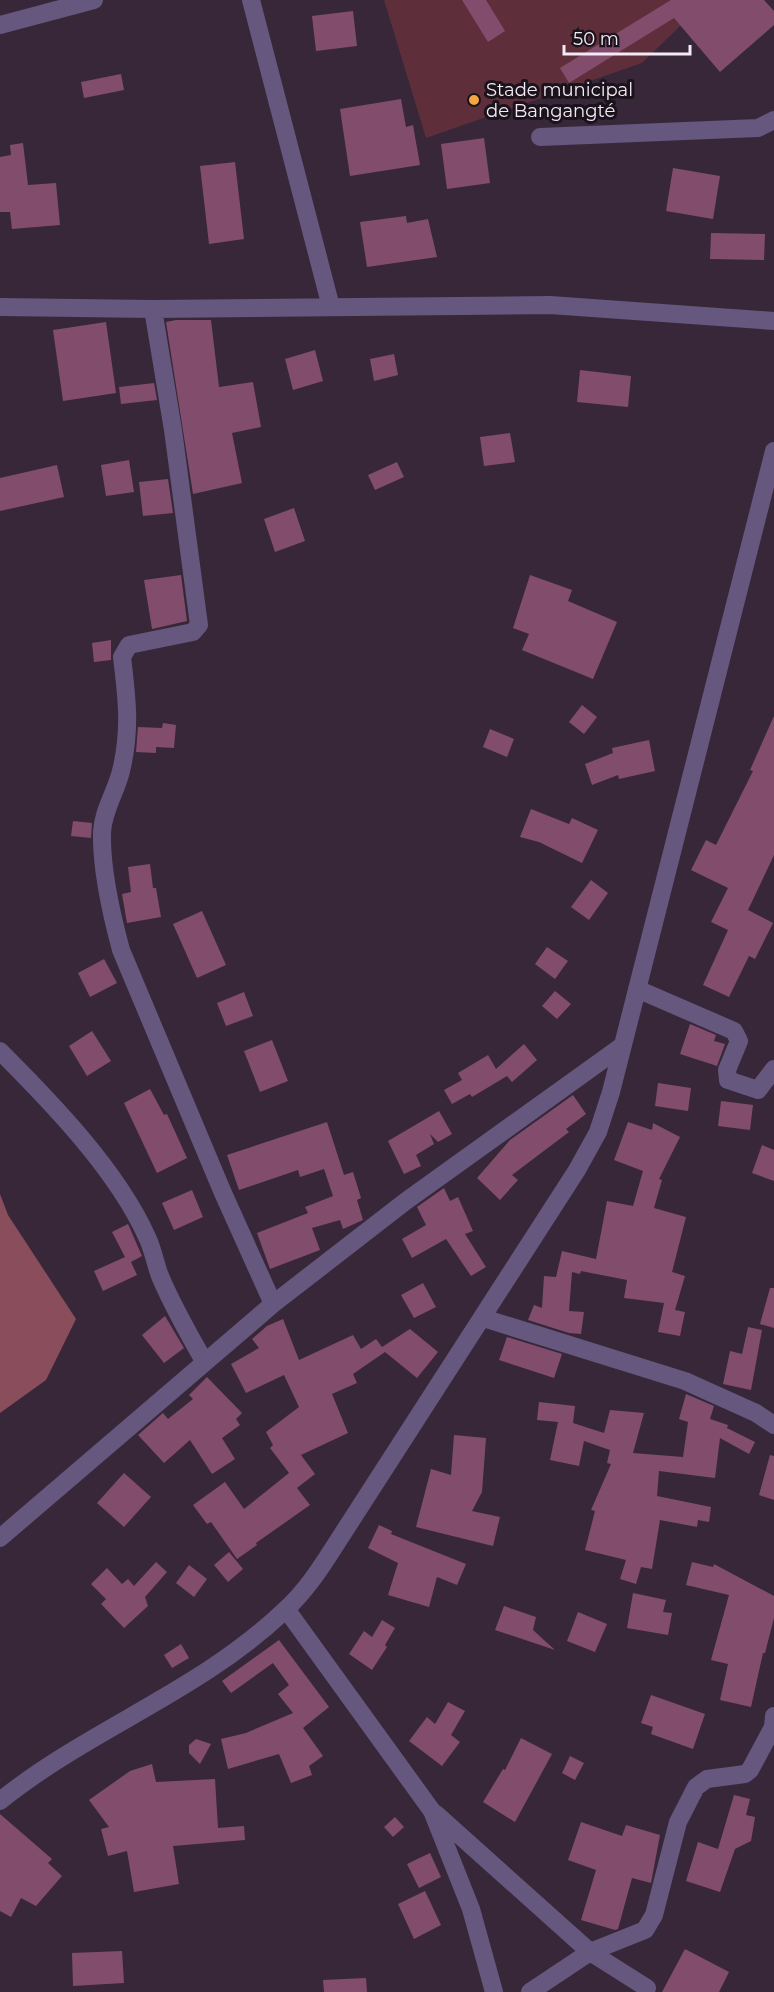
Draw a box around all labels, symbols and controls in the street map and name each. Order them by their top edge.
scale bar [564,18,690,56]
text: 50 m [573,28,619,50]
place label: Stade municipal de Bangangté [486,79,633,122]
marker: Stade municipal de Bangangté [467,93,481,107]

